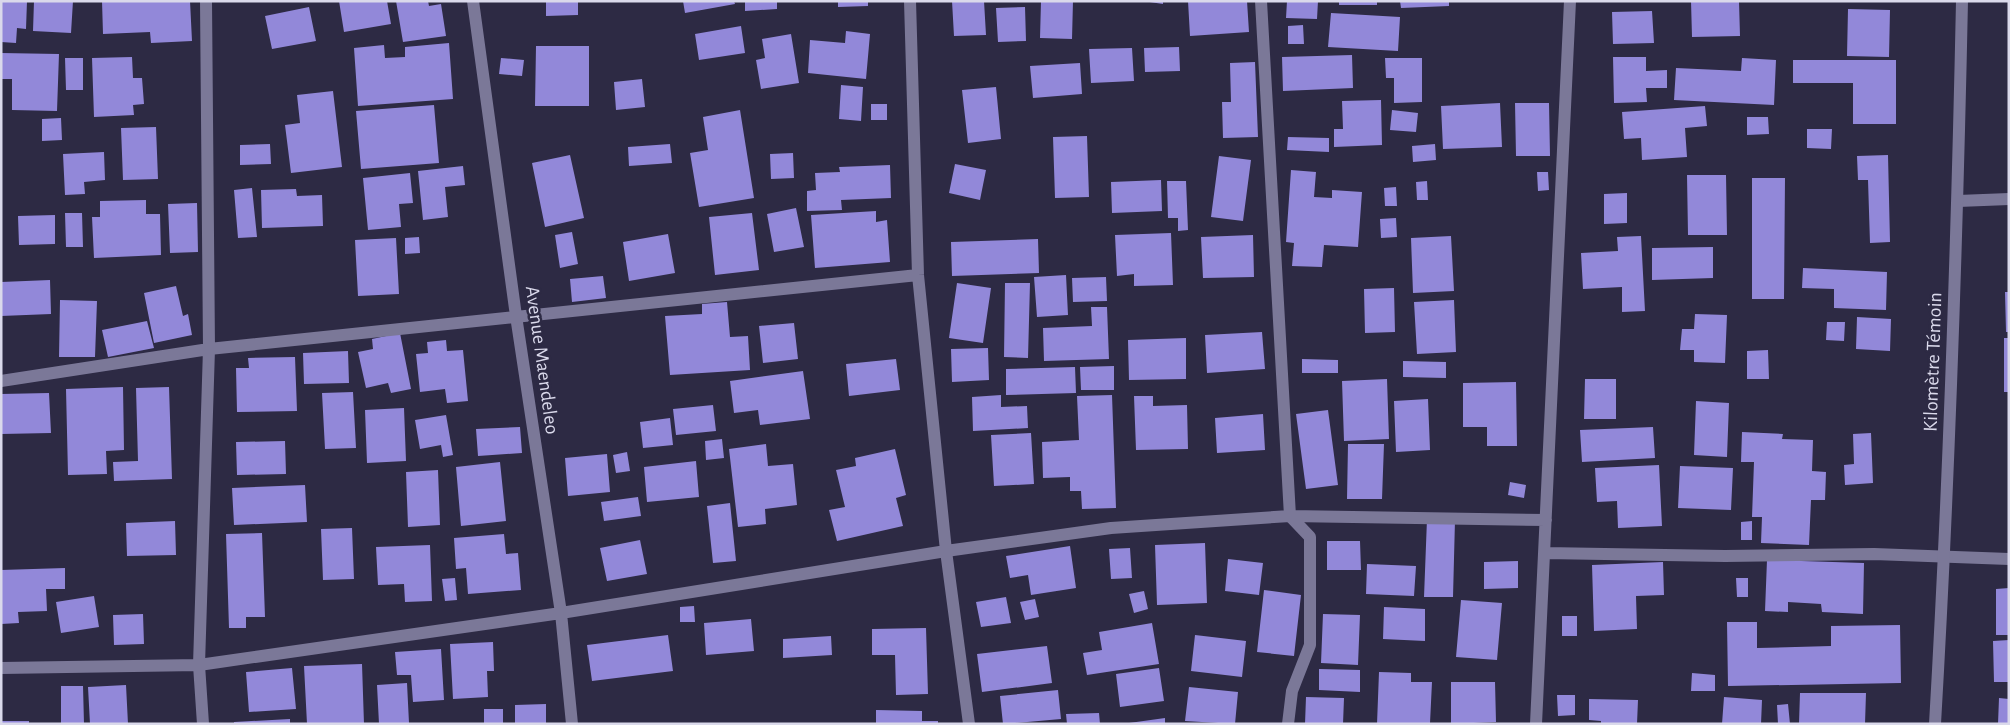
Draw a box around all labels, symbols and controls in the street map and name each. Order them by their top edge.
street label: Avenue Maendeleo [522,285,562,435]
street label: Kilomètre Témoin [1921,292,1945,432]

